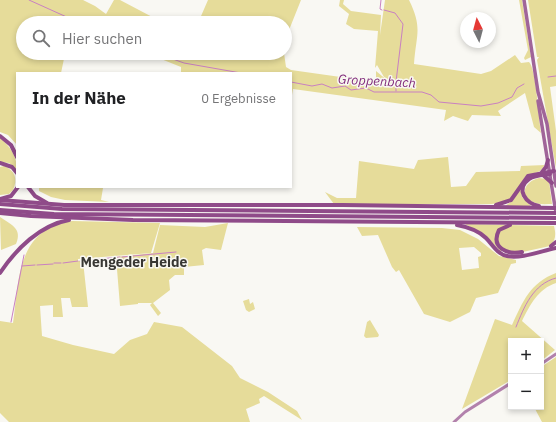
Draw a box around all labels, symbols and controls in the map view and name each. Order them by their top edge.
north arrow [460,12,496,48]
search box [16,16,292,60]
icon: search [30,27,52,49]
text: Hier suchen [62,29,142,48]
water label: Groppenbach [338,70,416,92]
text: In der Nähe [32,87,126,109]
text: 0 Ergebnisse [201,90,276,107]
district label: Mengeder Heide [81,253,188,271]
map controls [508,338,544,410]
button: + [508,338,544,374]
button: − [508,374,544,410]

